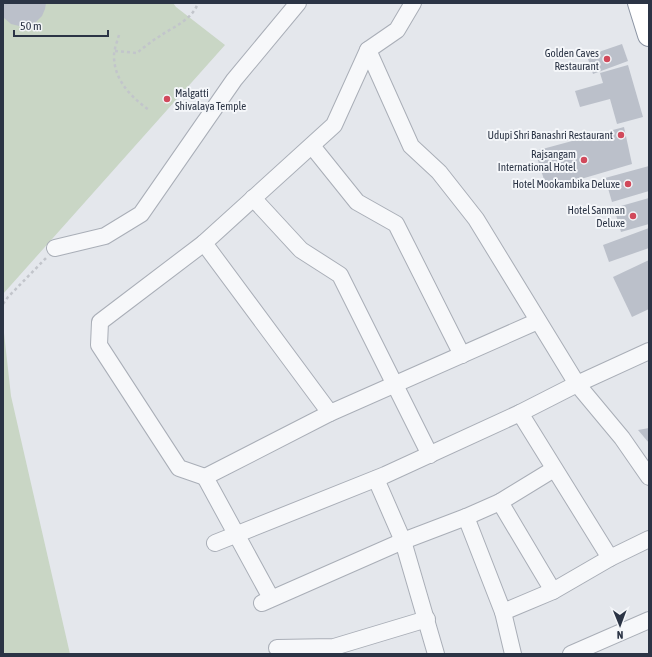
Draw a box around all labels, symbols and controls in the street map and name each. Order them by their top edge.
scale bar [14,12,108,38]
text: 50 m [20,19,42,33]
place label: Golden Caves Restaurant [545,47,599,72]
marker: Golden Caves Restaurant [602,54,612,64]
place label: Malgatti Shivalaya Temple [175,87,246,112]
marker: Malgatti Shivalaya Temple [162,94,172,104]
place label: Udupi Shri Banashri Restaurant [488,129,613,141]
marker: Udupi Shri Banashri Restaurant [616,130,626,140]
place label: Rajsangam International Hotel [498,148,576,173]
marker: Rajsangam International Hotel [579,155,589,165]
place label: Hotel Mookambika Deluxe [512,178,620,190]
marker: Hotel Mookambika Deluxe [623,179,633,189]
place label: Hotel Sanman Deluxe [568,204,625,229]
marker: Hotel Sanman Deluxe [628,211,638,221]
north arrow [600,605,640,645]
text: N [617,629,624,641]

